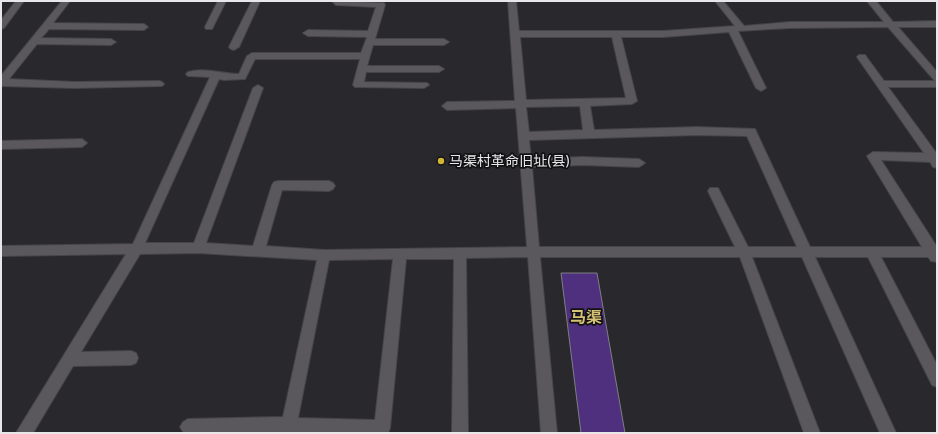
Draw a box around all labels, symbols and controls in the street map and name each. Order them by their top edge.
place label: 马渠村革命旧址(县) [449,152,570,170]
marker: 马渠村革命旧址(县) [436,156,446,166]
district label: 马渠 [570,308,602,327]

